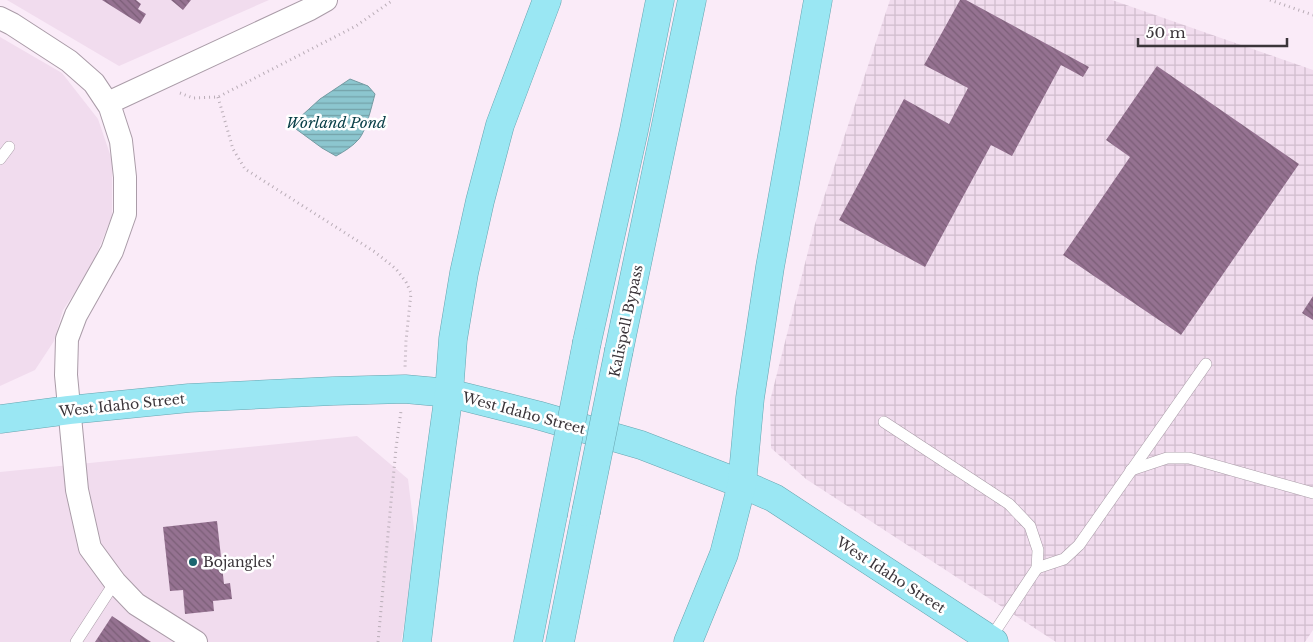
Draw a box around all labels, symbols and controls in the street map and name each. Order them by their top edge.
scale bar [1138,15,1287,47]
text: 50 m [1146,23,1186,42]
water label: Worland Pond [286,113,386,132]
street label: Kalispell Bypass [605,263,647,379]
street label: West Idaho Street [460,388,588,438]
street label: West Idaho Street [57,389,187,421]
street label: West Idaho Street [832,532,950,617]
place label: Bojangles' [203,553,275,571]
marker: Bojangles' [187,556,199,568]

